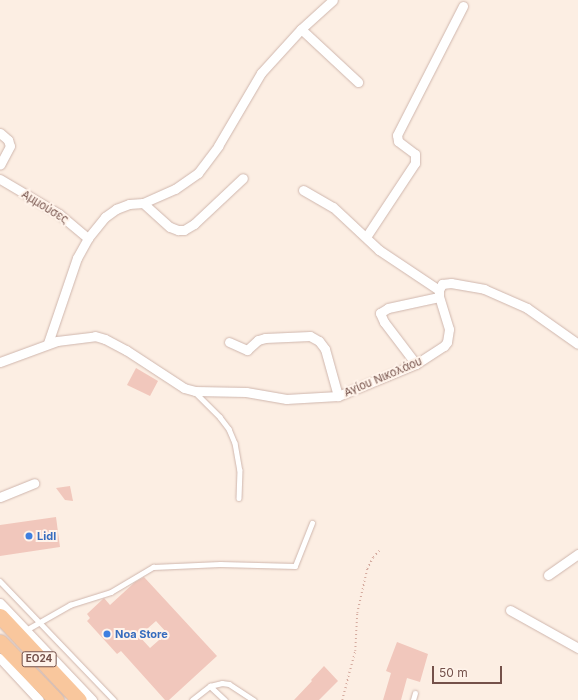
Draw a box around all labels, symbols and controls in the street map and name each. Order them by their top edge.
street label: Αμμούσες [19,187,71,227]
street label: Αγίου Νικολάου [342,355,424,399]
place label: Lidl [37,529,56,543]
marker: Lidl [24,531,34,541]
place label: Noa Store [115,627,168,641]
marker: Noa Store [102,629,112,639]
road number: ΕΟ24 [21,651,57,667]
scale bar [434,658,504,684]
text: 50 m [439,665,468,680]

